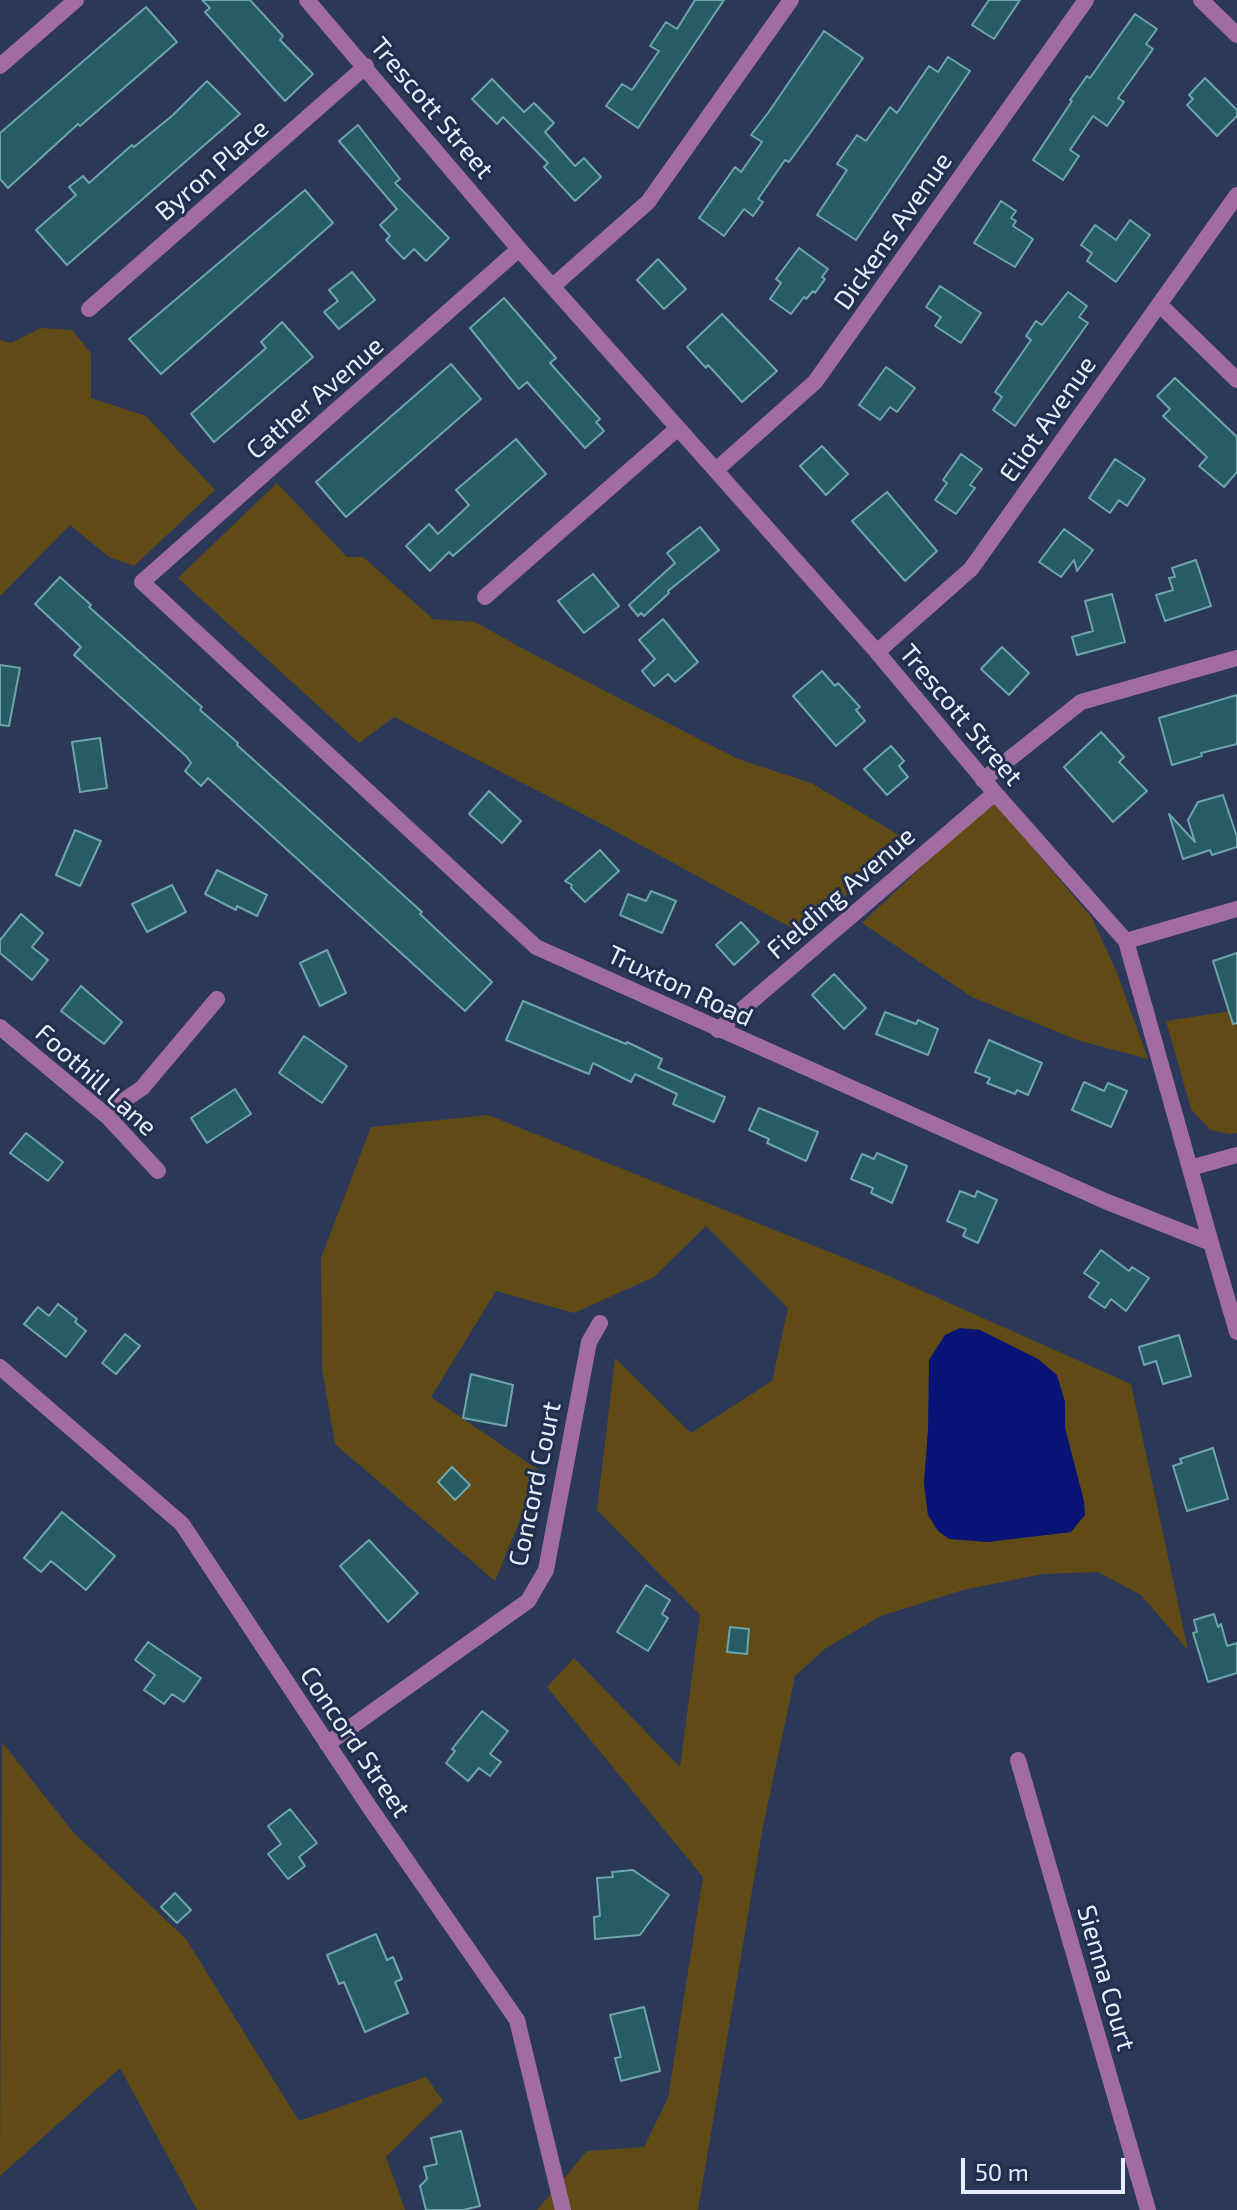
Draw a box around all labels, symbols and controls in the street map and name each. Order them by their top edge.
street label: Trescott Street [364,31,500,185]
street label: Byron Place [149,112,275,228]
street label: Dickens Avenue [827,146,959,316]
street label: Cather Avenue [240,330,390,466]
street label: Eliot Avenue [993,350,1103,488]
street label: Trescott Street [893,638,1029,792]
street label: Fielding Avenue [761,820,921,966]
street label: Truxton Road [602,939,758,1033]
street label: Foothill Lane [29,1017,163,1143]
street label: Concord Court [502,1399,568,1569]
street label: Concord Street [293,1661,417,1823]
street label: Sienna Court [1070,1902,1142,2054]
scale bar [965,2142,1129,2192]
text: 50 m [975,2157,1029,2186]

